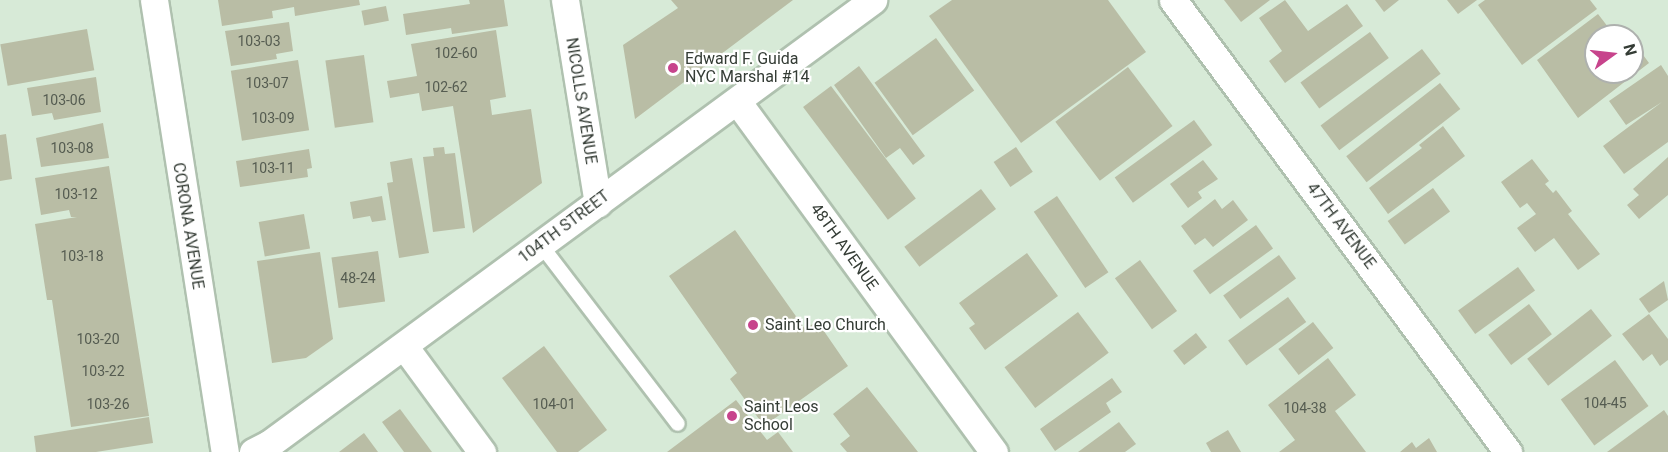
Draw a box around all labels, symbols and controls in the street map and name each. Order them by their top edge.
north arrow [1584,24,1644,84]
house number: 103-03 [237,33,281,49]
street label: NICOLLS AVENUE [562,36,600,166]
text: N [1619,42,1641,58]
house number: 102-60 [434,45,478,61]
place label: Edward F. Guida NYC Marshal #14 [685,49,810,87]
marker: Edward F. Guida NYC Marshal #14 [666,61,680,75]
house number: 103-07 [245,75,289,91]
house number: 102-62 [424,79,468,95]
house number: 103-06 [42,92,86,108]
house number: 103-09 [251,110,295,126]
house number: 103-08 [50,140,94,156]
house number: 103-11 [251,160,295,176]
street label: CORONA AVENUE [168,161,208,291]
street label: 47TH AVENUE [1302,179,1380,273]
house number: 103-12 [54,186,98,202]
street label: 104TH STREET [515,187,613,267]
street label: 48TH AVENUE [806,200,882,294]
house number: 103-18 [60,248,104,264]
house number: 48-24 [340,270,376,286]
place label: Saint Leo Church [765,315,886,335]
marker: Saint Leo Church [746,318,760,332]
house number: 103-20 [76,331,120,347]
house number: 103-22 [81,363,125,379]
house number: 104-45 [1583,395,1627,411]
house number: 103-26 [86,396,130,412]
house number: 104-01 [532,396,576,412]
place label: Saint Leos School [744,397,819,435]
house number: 104-38 [1283,400,1327,416]
marker: Saint Leos School [725,409,739,423]

